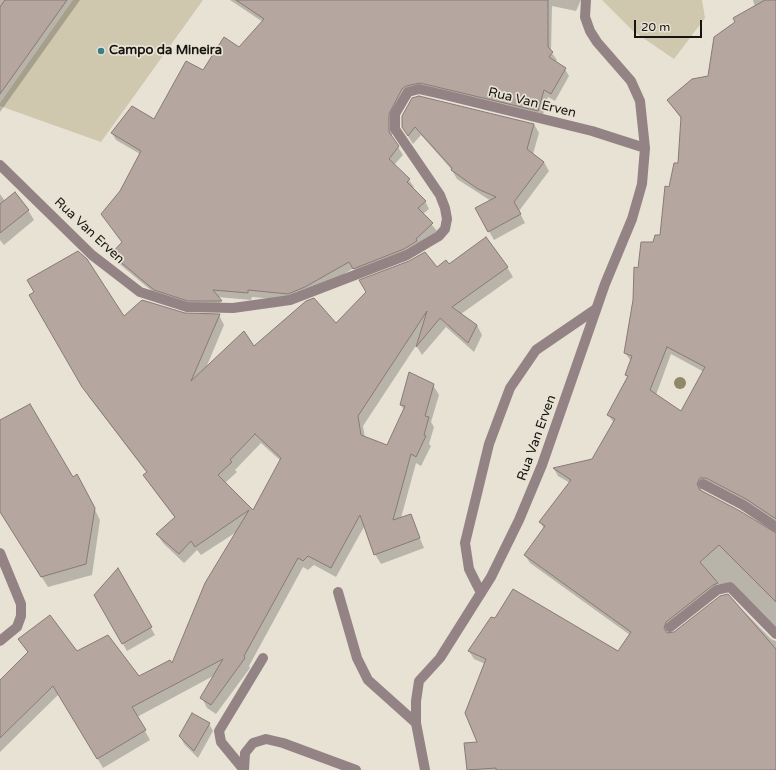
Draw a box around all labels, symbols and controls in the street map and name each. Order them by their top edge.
scale bar [636,12,704,38]
text: 20 m [641,20,670,34]
place label: Campo da Mineira [109,43,222,59]
marker: Campo da Mineira [96,46,106,56]
street label: Rua Van Erven [486,85,578,121]
street label: Rua Van Erven [51,195,127,267]
street label: Rua Van Erven [514,393,560,483]

